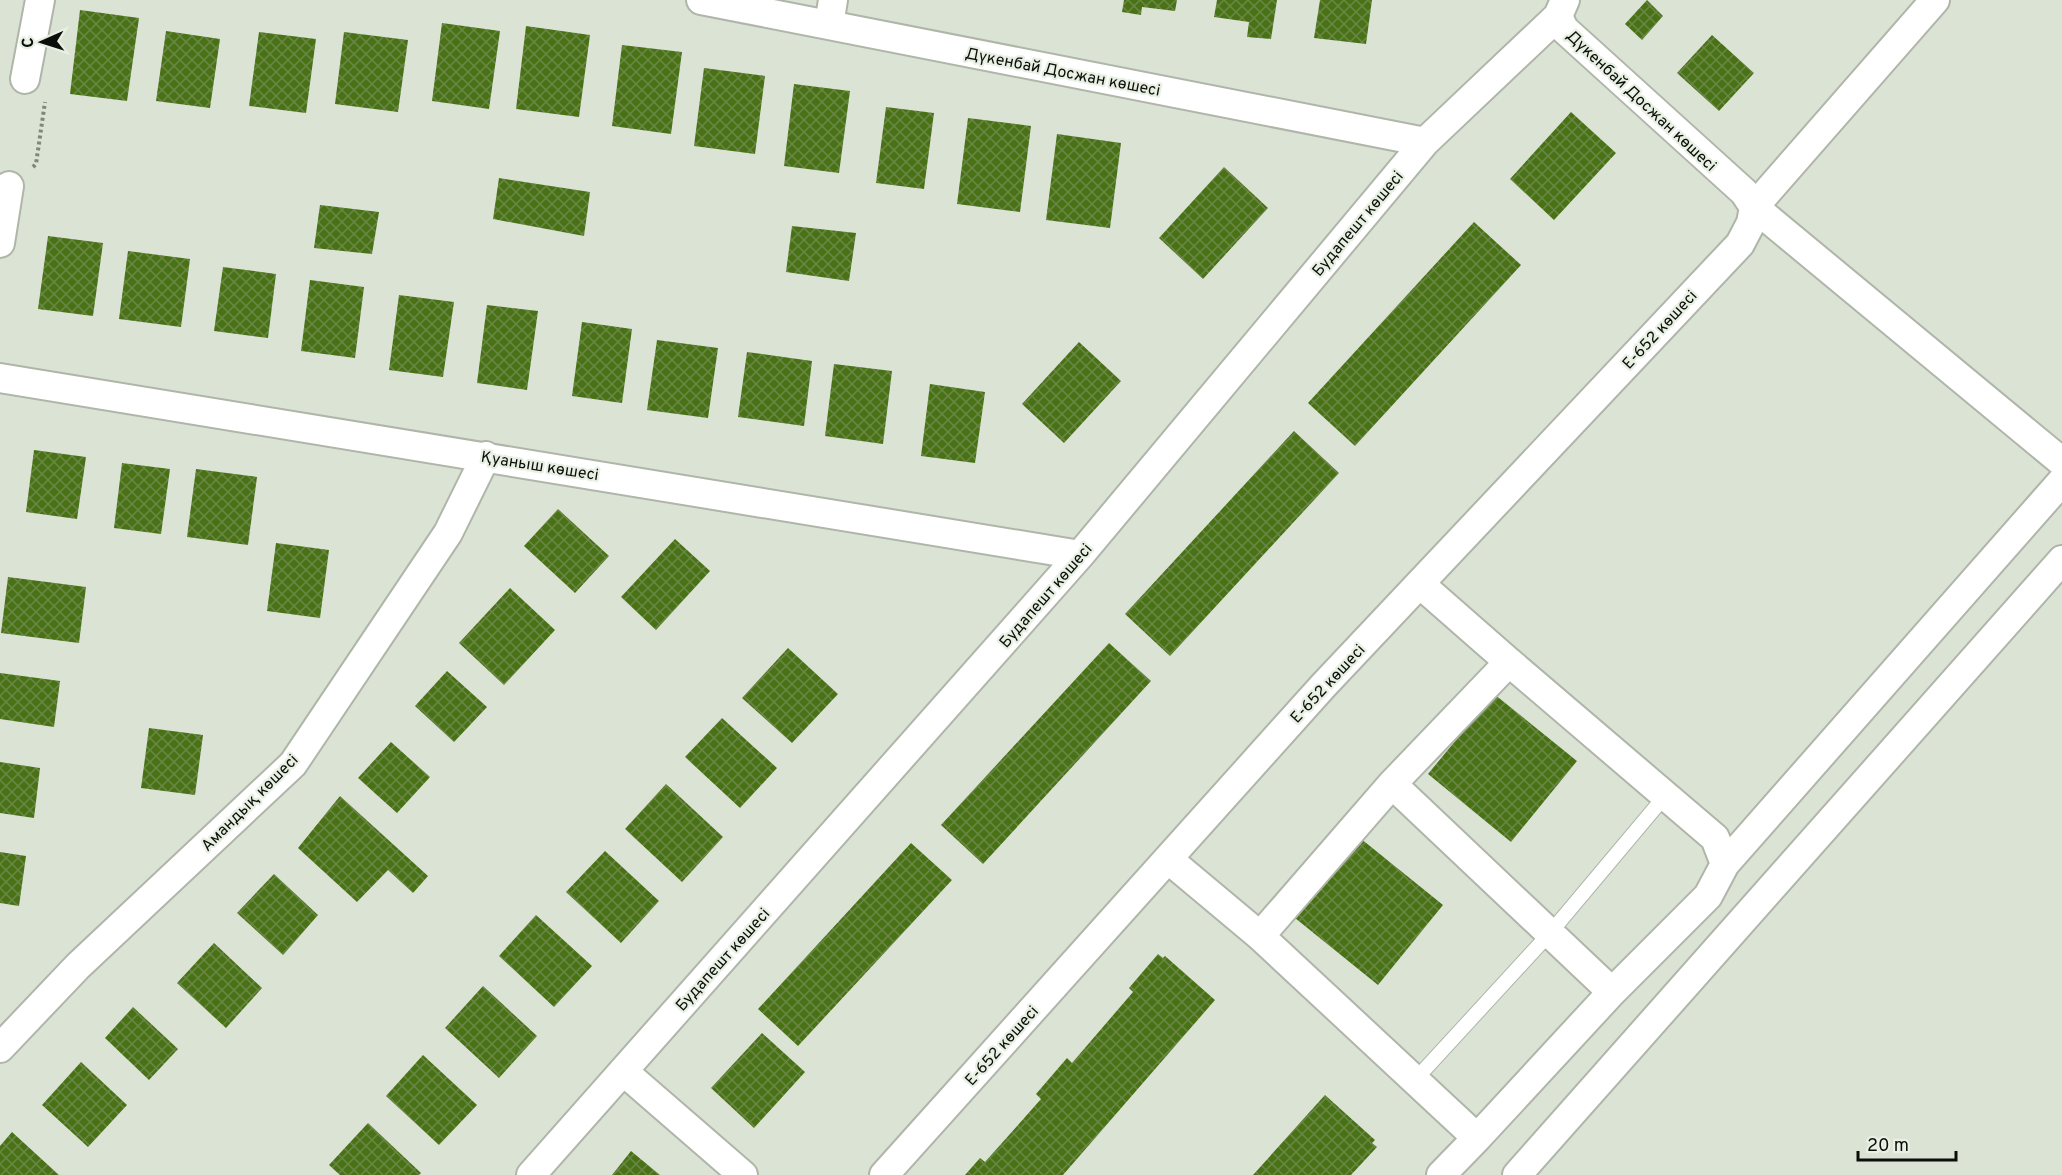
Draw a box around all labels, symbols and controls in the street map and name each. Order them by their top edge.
north arrow [12,12,72,72]
street label: Дүкенбай Досжан көшесі [1561,27,1720,176]
text: С [19,37,39,48]
street label: Дүкенбай Досжан көшесі [963,44,1162,102]
street label: Будапешт көшесі [1309,167,1409,281]
street label: Е-652 көшесі [1619,287,1702,374]
street label: Қуаныш көшесі [479,448,600,486]
street label: Будапешт көшесі [996,540,1097,653]
street label: Е-652 көшесі [1287,641,1370,728]
street label: Амандық көшесі [198,751,303,856]
street label: Будапешт көшесі [672,905,775,1016]
street label: Е-652 көшесі [961,1002,1044,1090]
scale bar [1858,1124,1956,1162]
text: 20 m [1867,1135,1909,1158]

